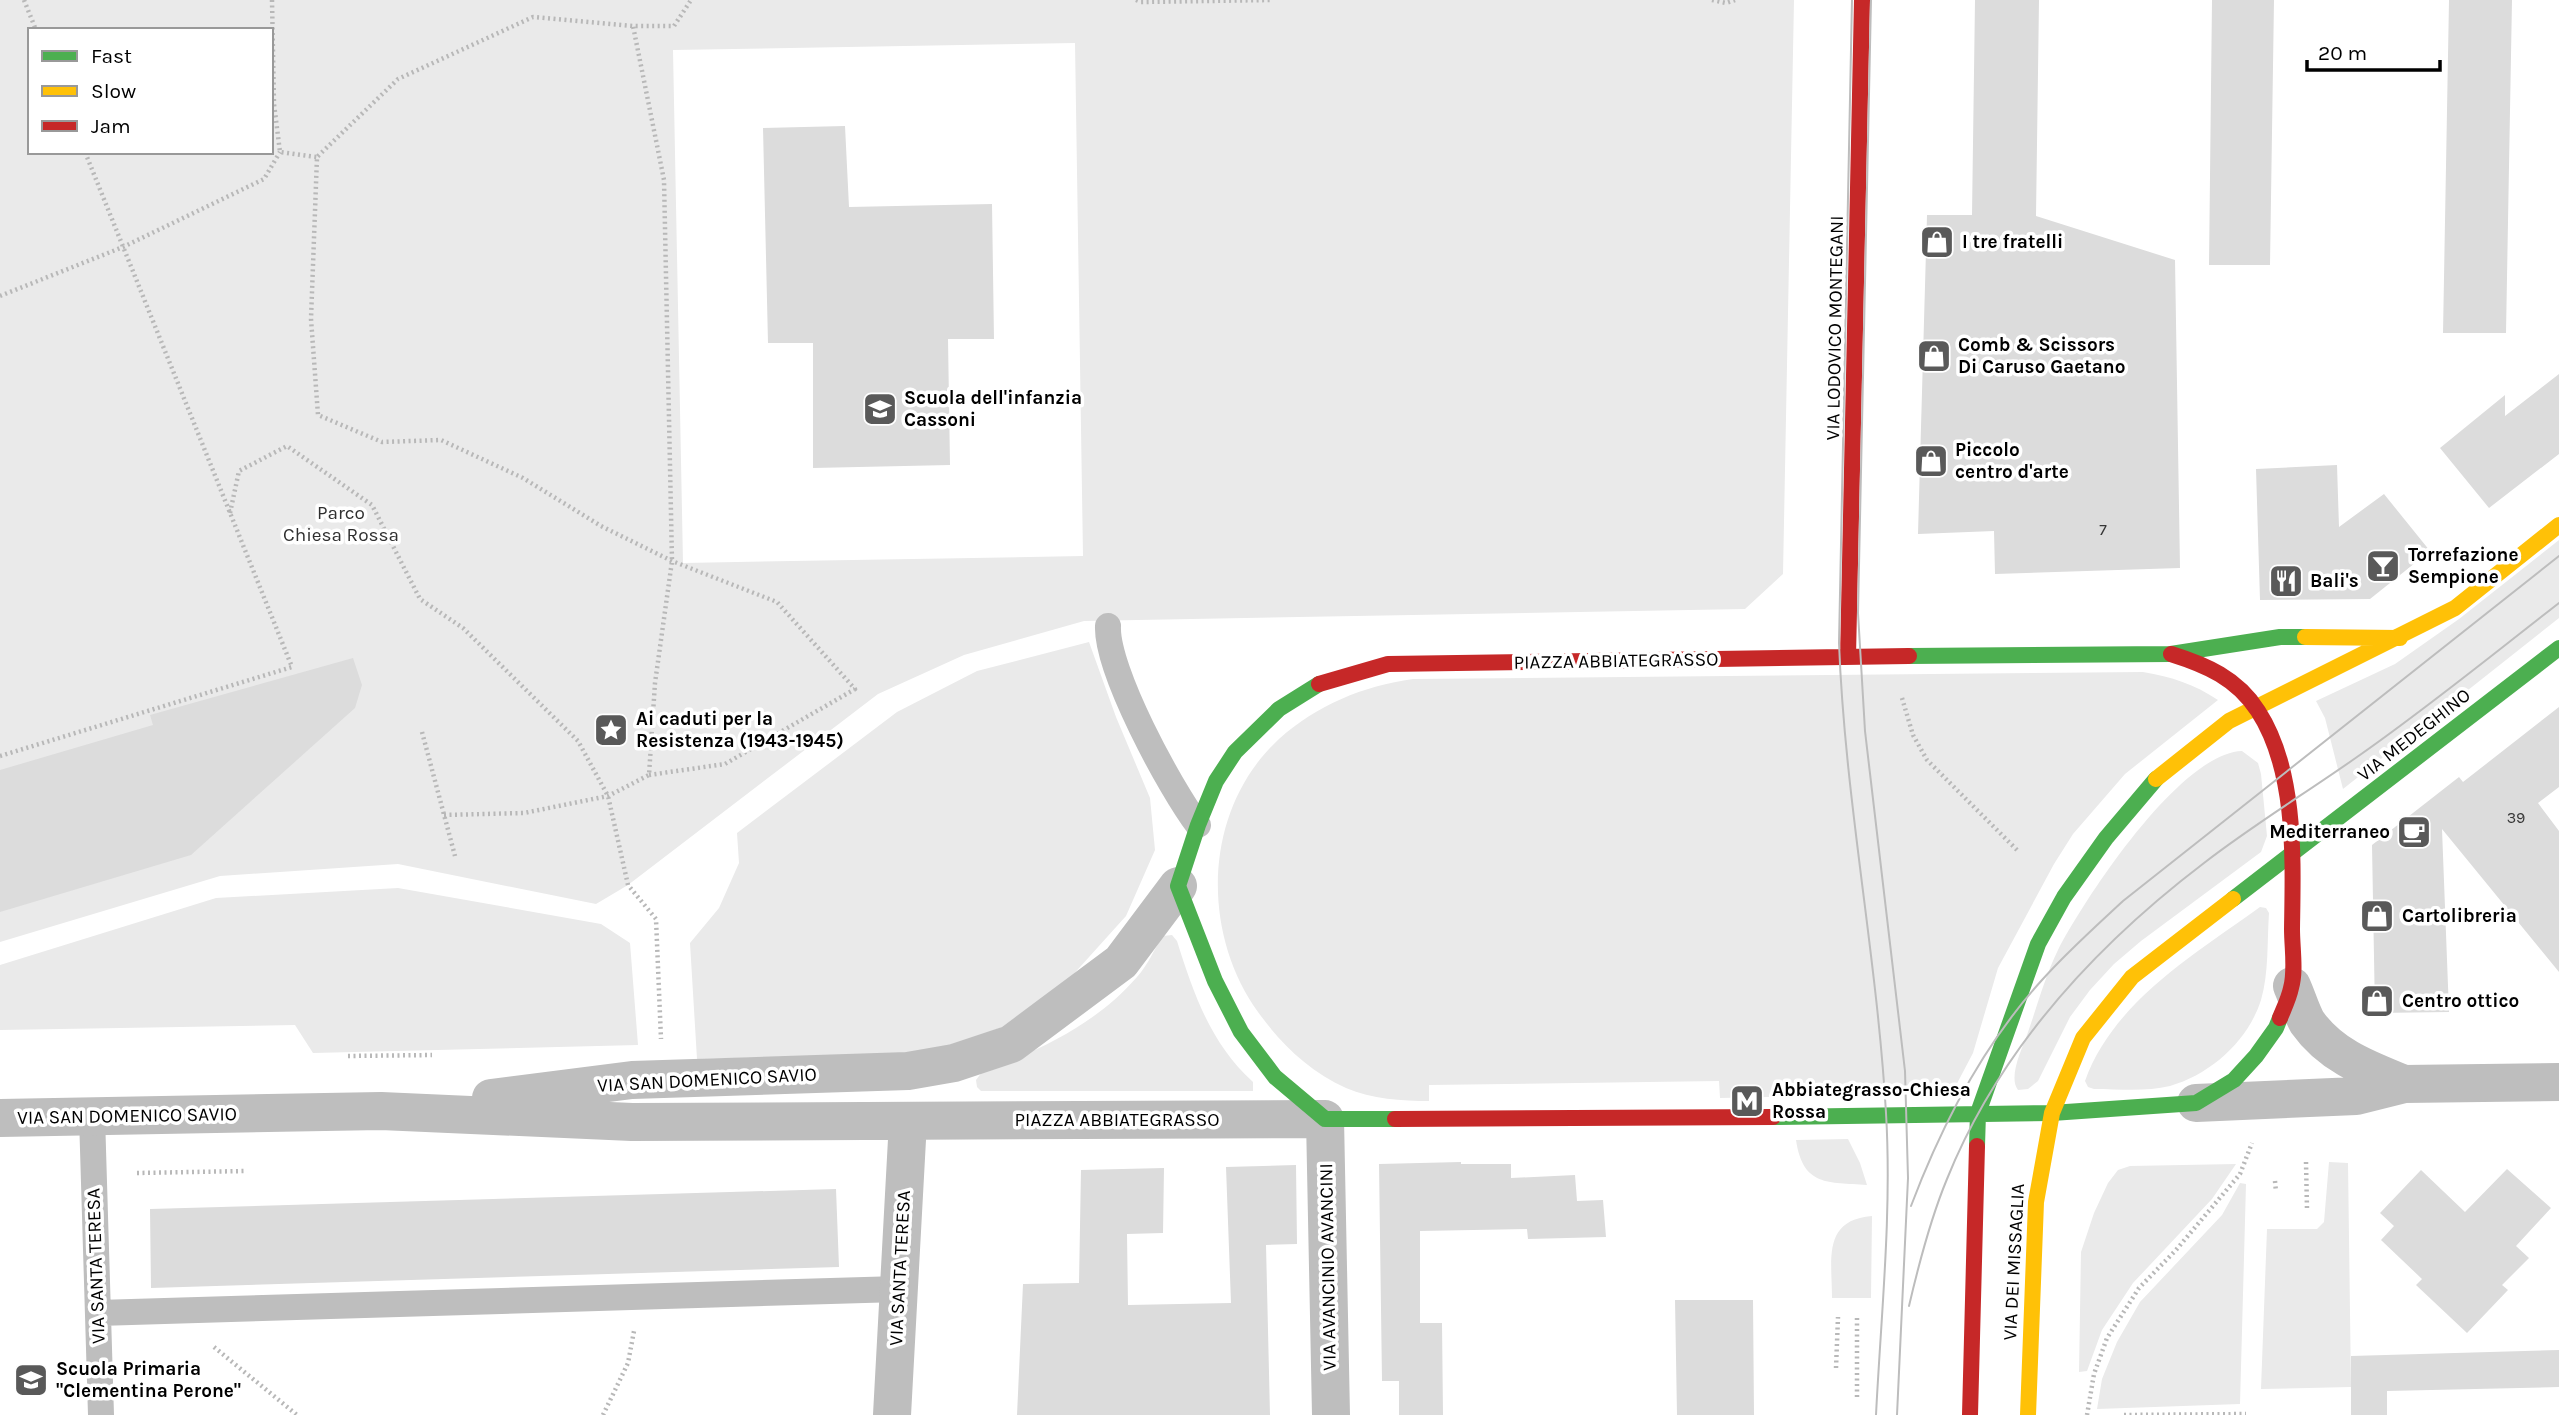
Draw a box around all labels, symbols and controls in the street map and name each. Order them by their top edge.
legend [28,28,273,154]
scale bar [2307,28,2440,72]
text: 20 m [2318,41,2367,65]
text: Fast [91,44,132,68]
text: Slow [91,79,136,103]
text: Jam [91,114,131,138]
street label: VIA LODOVICO MONTEGANI [1822,215,1848,441]
shop icon: I tre fratelli [1918,223,1956,261]
place label: I tre fratelli [1962,231,2063,253]
place label: Comb & Scissors Di Caruso Gaetano [1958,334,2125,378]
shop icon: Comb & Scissors Di Caruso Gaetano [1915,337,1953,375]
place label: Scuola dell'infanzia Cassoni [904,387,1082,431]
school or university icon: Scuola dell'infanzia Cassoni [861,390,899,428]
place label: Piccolo centro d'arte [1955,439,2069,483]
shop icon: Piccolo centro d'arte [1912,442,1950,480]
park label: Parco Chiesa Rossa [283,502,399,546]
house number: 7 [2099,520,2107,539]
place label: Torrefazione Sempione [2408,544,2519,588]
bar icon: Torrefazione Sempione [2364,547,2402,585]
restaurant icon: Bali's [2267,562,2305,600]
place label: Bali's [2310,570,2359,592]
street label: PIAZZA ABBIATEGRASSO [1513,648,1719,674]
street label: VIA MEDEGHINO [2353,684,2475,786]
place label: Ai caduti per la Resistenza (1943-1945) [636,708,844,752]
place icon: Ai caduti per la Resistenza (1943-1945) [592,711,630,749]
house number: 39 [2507,808,2525,827]
cafe icon: Mediterraneo [2395,813,2433,851]
place label: Mediterraneo [2269,821,2390,843]
shop icon: Cartolibreria [2358,897,2396,935]
place label: Cartolibreria [2402,905,2517,927]
shop icon: Centro ottico [2358,982,2396,1020]
place label: Centro ottico [2402,990,2519,1012]
street label: VIA SAN DOMENICO SAVIO [597,1063,817,1097]
place label: Abbiategrasso-Chiesa Rossa [1772,1079,1971,1123]
metro station icon: Abbiategrasso-Chiesa Rossa [1728,1082,1766,1120]
street label: VIA SAN DOMENICO SAVIO [17,1103,237,1129]
street label: PIAZZA ABBIATEGRASSO [1015,1109,1219,1131]
street label: VIA AVANCINIO AVANCINI [1315,1163,1341,1371]
street label: VIA DEI MISSAGLIA [1999,1183,2029,1341]
street label: VIA SANTA TERESA [82,1188,110,1344]
street label: VIA SANTA TERESA [885,1190,915,1346]
place label: Scuola Primaria "Clementina Perone" [56,1358,241,1402]
school or university icon: Scuola Primaria "Clementina Perone" [12,1361,50,1399]

